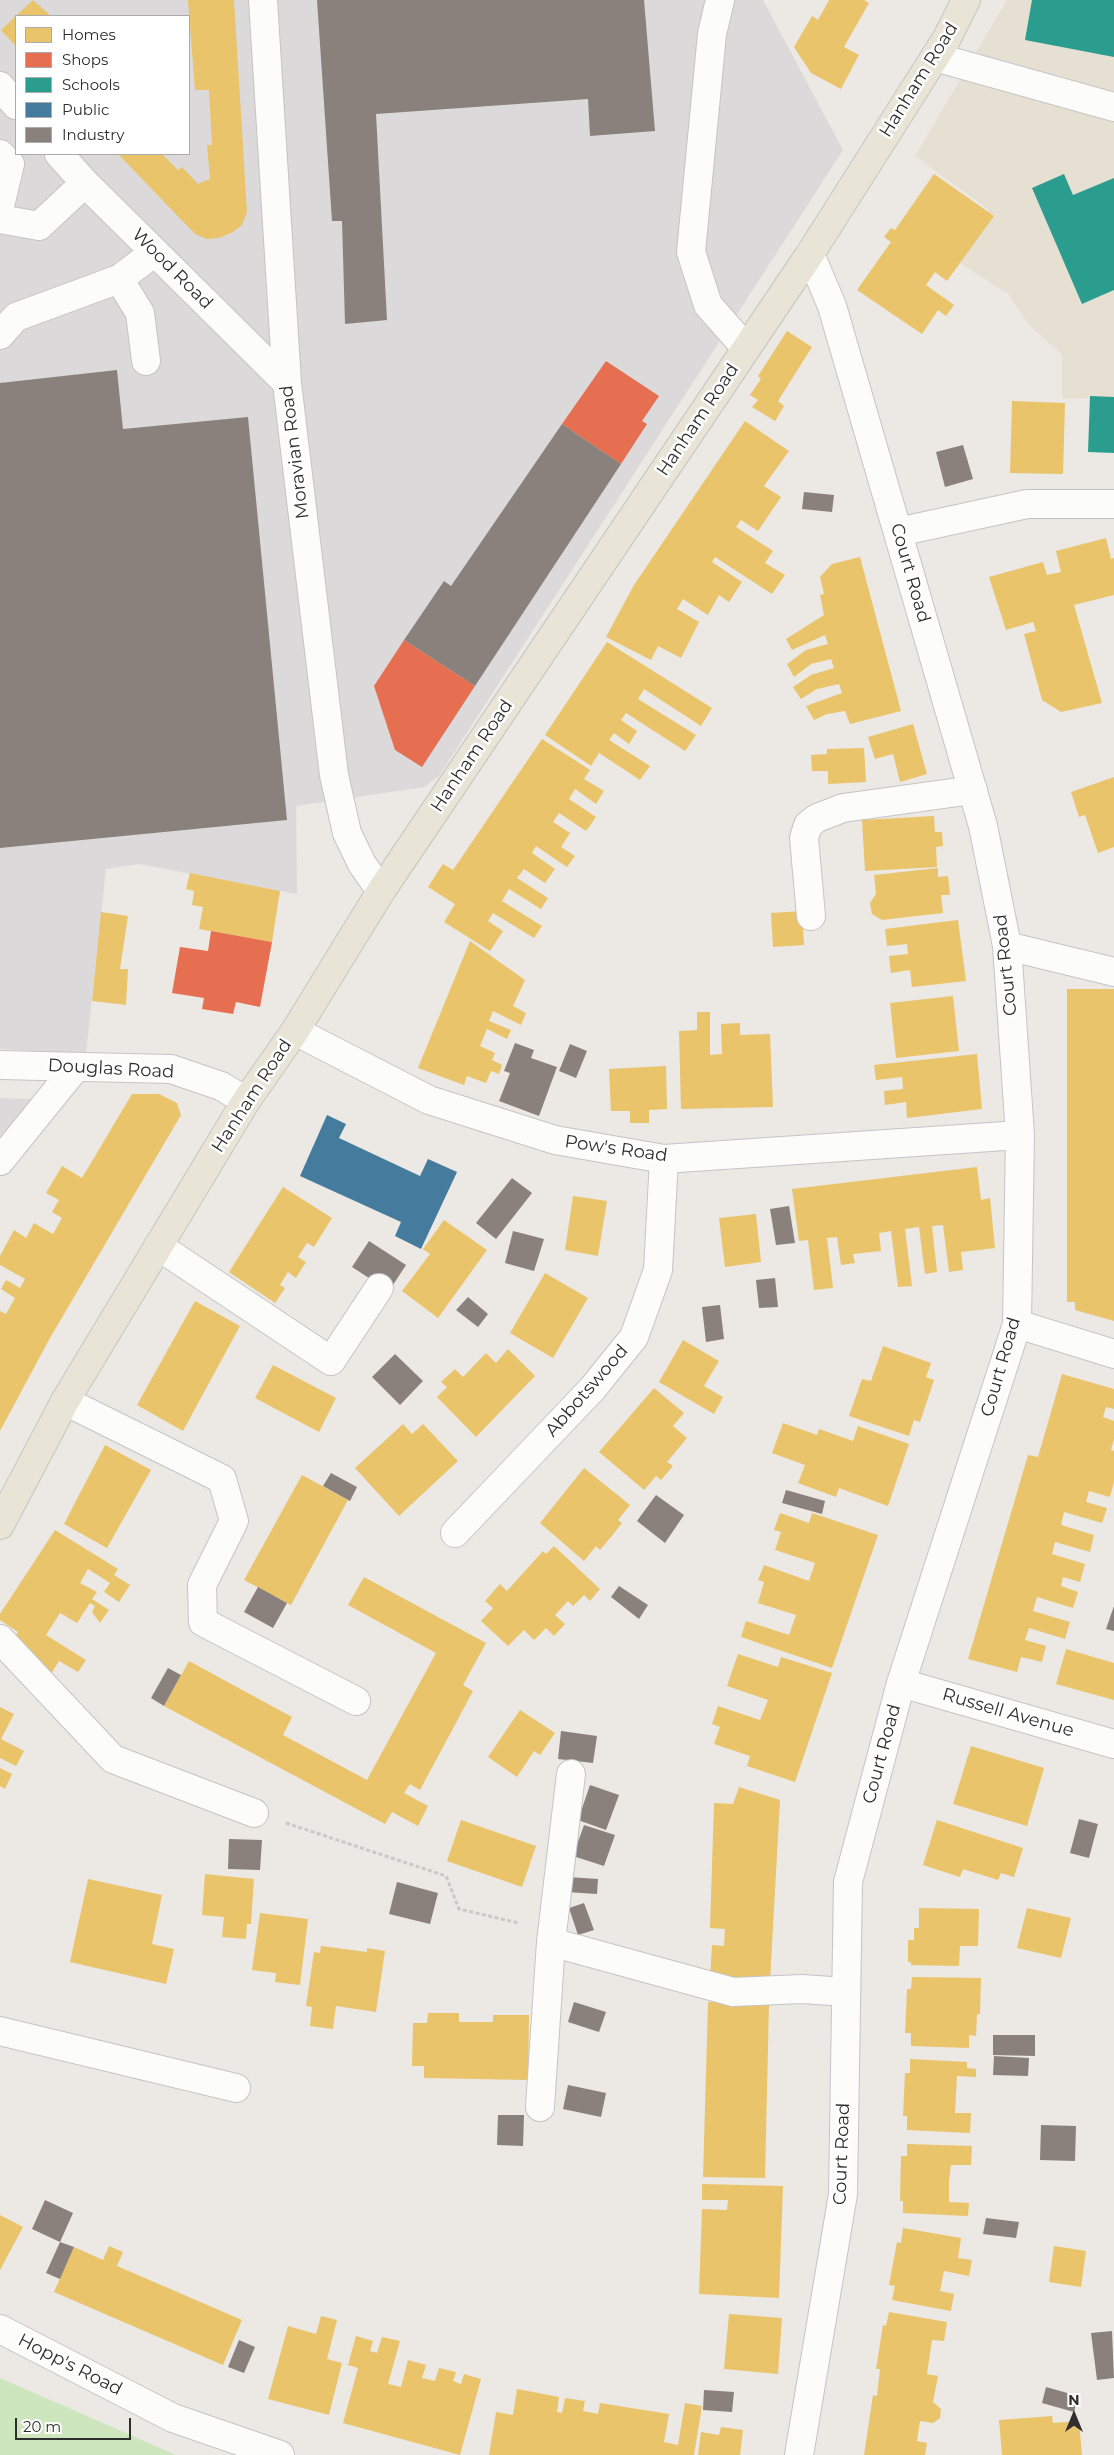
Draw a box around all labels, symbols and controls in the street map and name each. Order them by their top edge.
legend [15,15,190,155]
street label: Hanham Road [875,19,963,141]
text: Homes [62,25,116,44]
text: Shops [62,50,108,69]
text: Schools [62,75,120,94]
text: Public [62,100,110,119]
text: Industry [62,125,124,144]
street label: Wood Road [127,224,217,314]
street label: Hanham Road [652,360,744,480]
street label: Moravian Road [276,384,314,520]
street label: Court Road [886,521,934,625]
street label: Hanham Road [426,696,518,816]
street label: Court Road [990,913,1022,1017]
street label: Hanham Road [207,1035,297,1157]
street label: Douglas Road [47,1055,175,1083]
street label: Pow's Road [563,1131,669,1167]
street label: Court Road [977,1315,1025,1419]
street label: Abbotswood [541,1341,633,1441]
street label: Russell Avenue [940,1684,1076,1742]
street label: Court Road [858,1702,906,1806]
street label: Court Road [829,2102,855,2206]
street label: Hopp's Road [14,2329,126,2401]
north arrow [1049,2390,1099,2440]
text: N [1068,2391,1080,2409]
scale bar [18,2408,134,2440]
text: 20 m [23,2417,61,2436]

